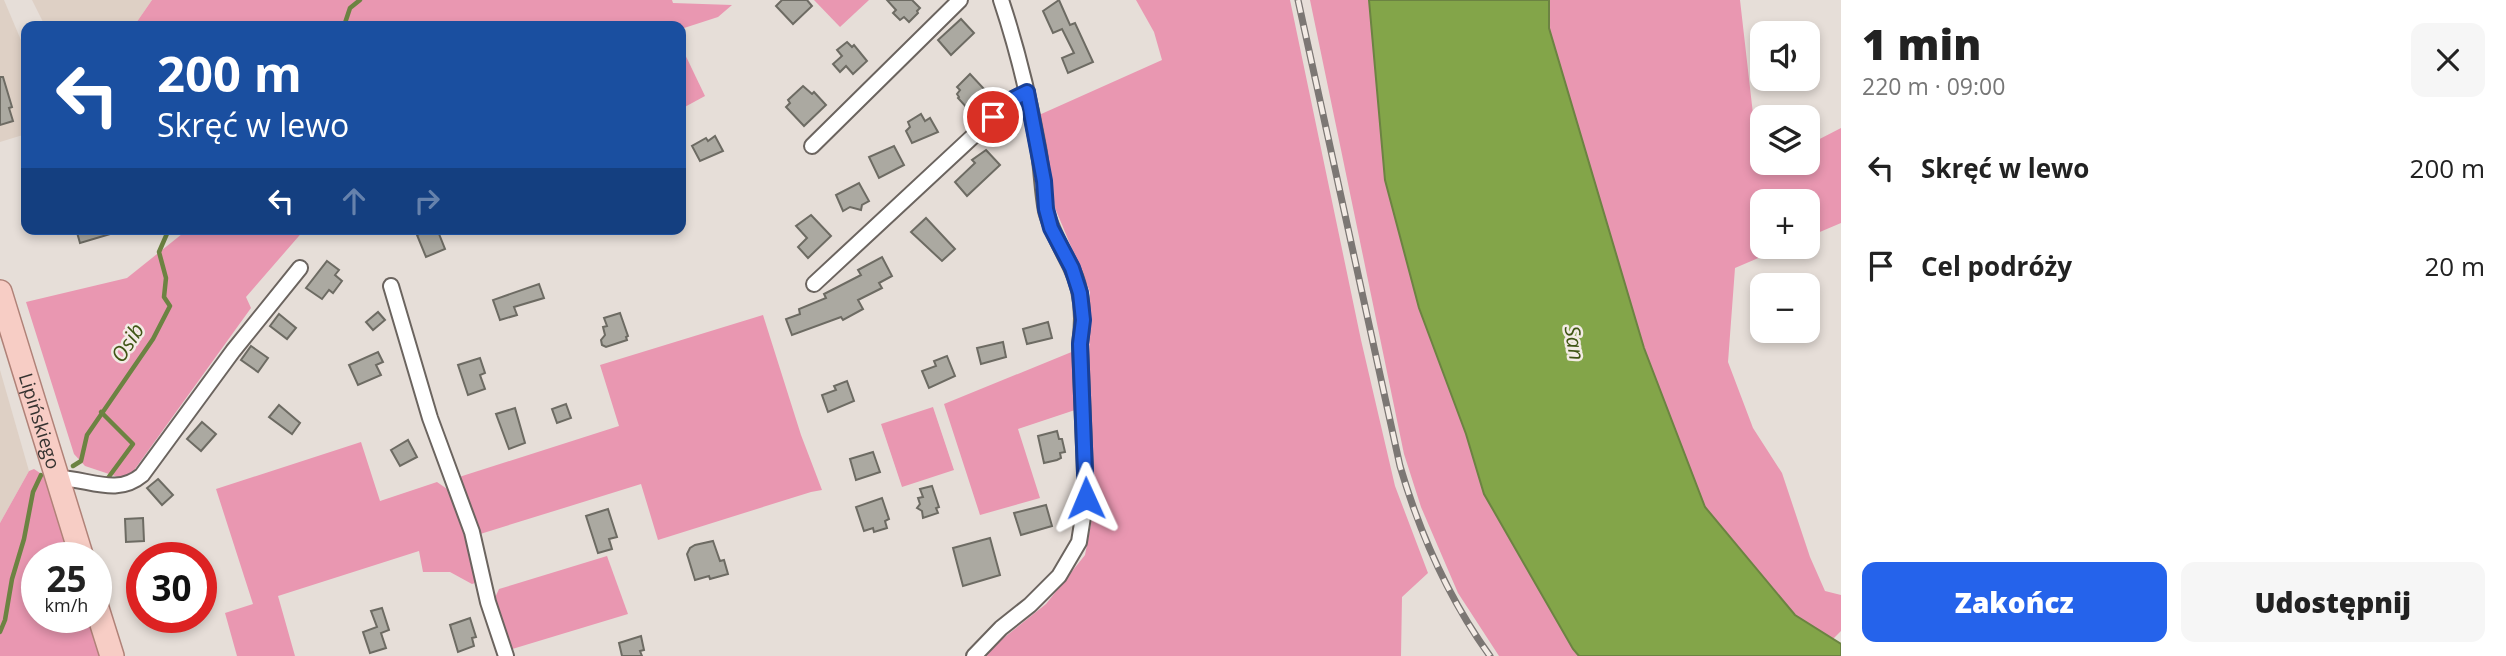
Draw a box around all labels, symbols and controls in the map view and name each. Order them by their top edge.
text: 1 min [1862,15,1981,72]
map controls [1750,21,1820,343]
button: sound [1750,21,1820,91]
button: close [2411,23,2485,97]
text: 200 m [157,40,302,106]
icon: left [42,49,133,140]
text: 220 m · 09:00 [1862,70,2005,102]
pin [963,87,1023,147]
icon: arrive [974,98,1012,136]
text: Skręć w lewo [157,103,349,146]
button: layers [1750,105,1820,175]
icon: left [1862,149,1900,187]
text: Skręć w lewo [1921,150,2089,186]
text: 200 m [2410,150,2485,186]
icon: left [262,182,300,220]
icon: ahead [335,182,373,220]
icon: right [408,182,446,220]
button: + [1750,189,1820,259]
icon: arrive [1862,247,1900,285]
text: Cel podróży [1921,248,2072,284]
text: 20 m [2424,248,2485,284]
button: − [1750,273,1820,343]
water label: Osib [104,317,150,368]
water label: San [1558,324,1592,362]
street label: Lipińskiego [13,370,67,472]
position arrow [1049,461,1123,535]
speed limit sign: 30 [126,542,217,633]
text: 25 [46,555,87,602]
button: Zakończ [1862,562,2167,642]
button: Udostępnij [2181,562,2485,642]
text: km/h [45,593,88,617]

